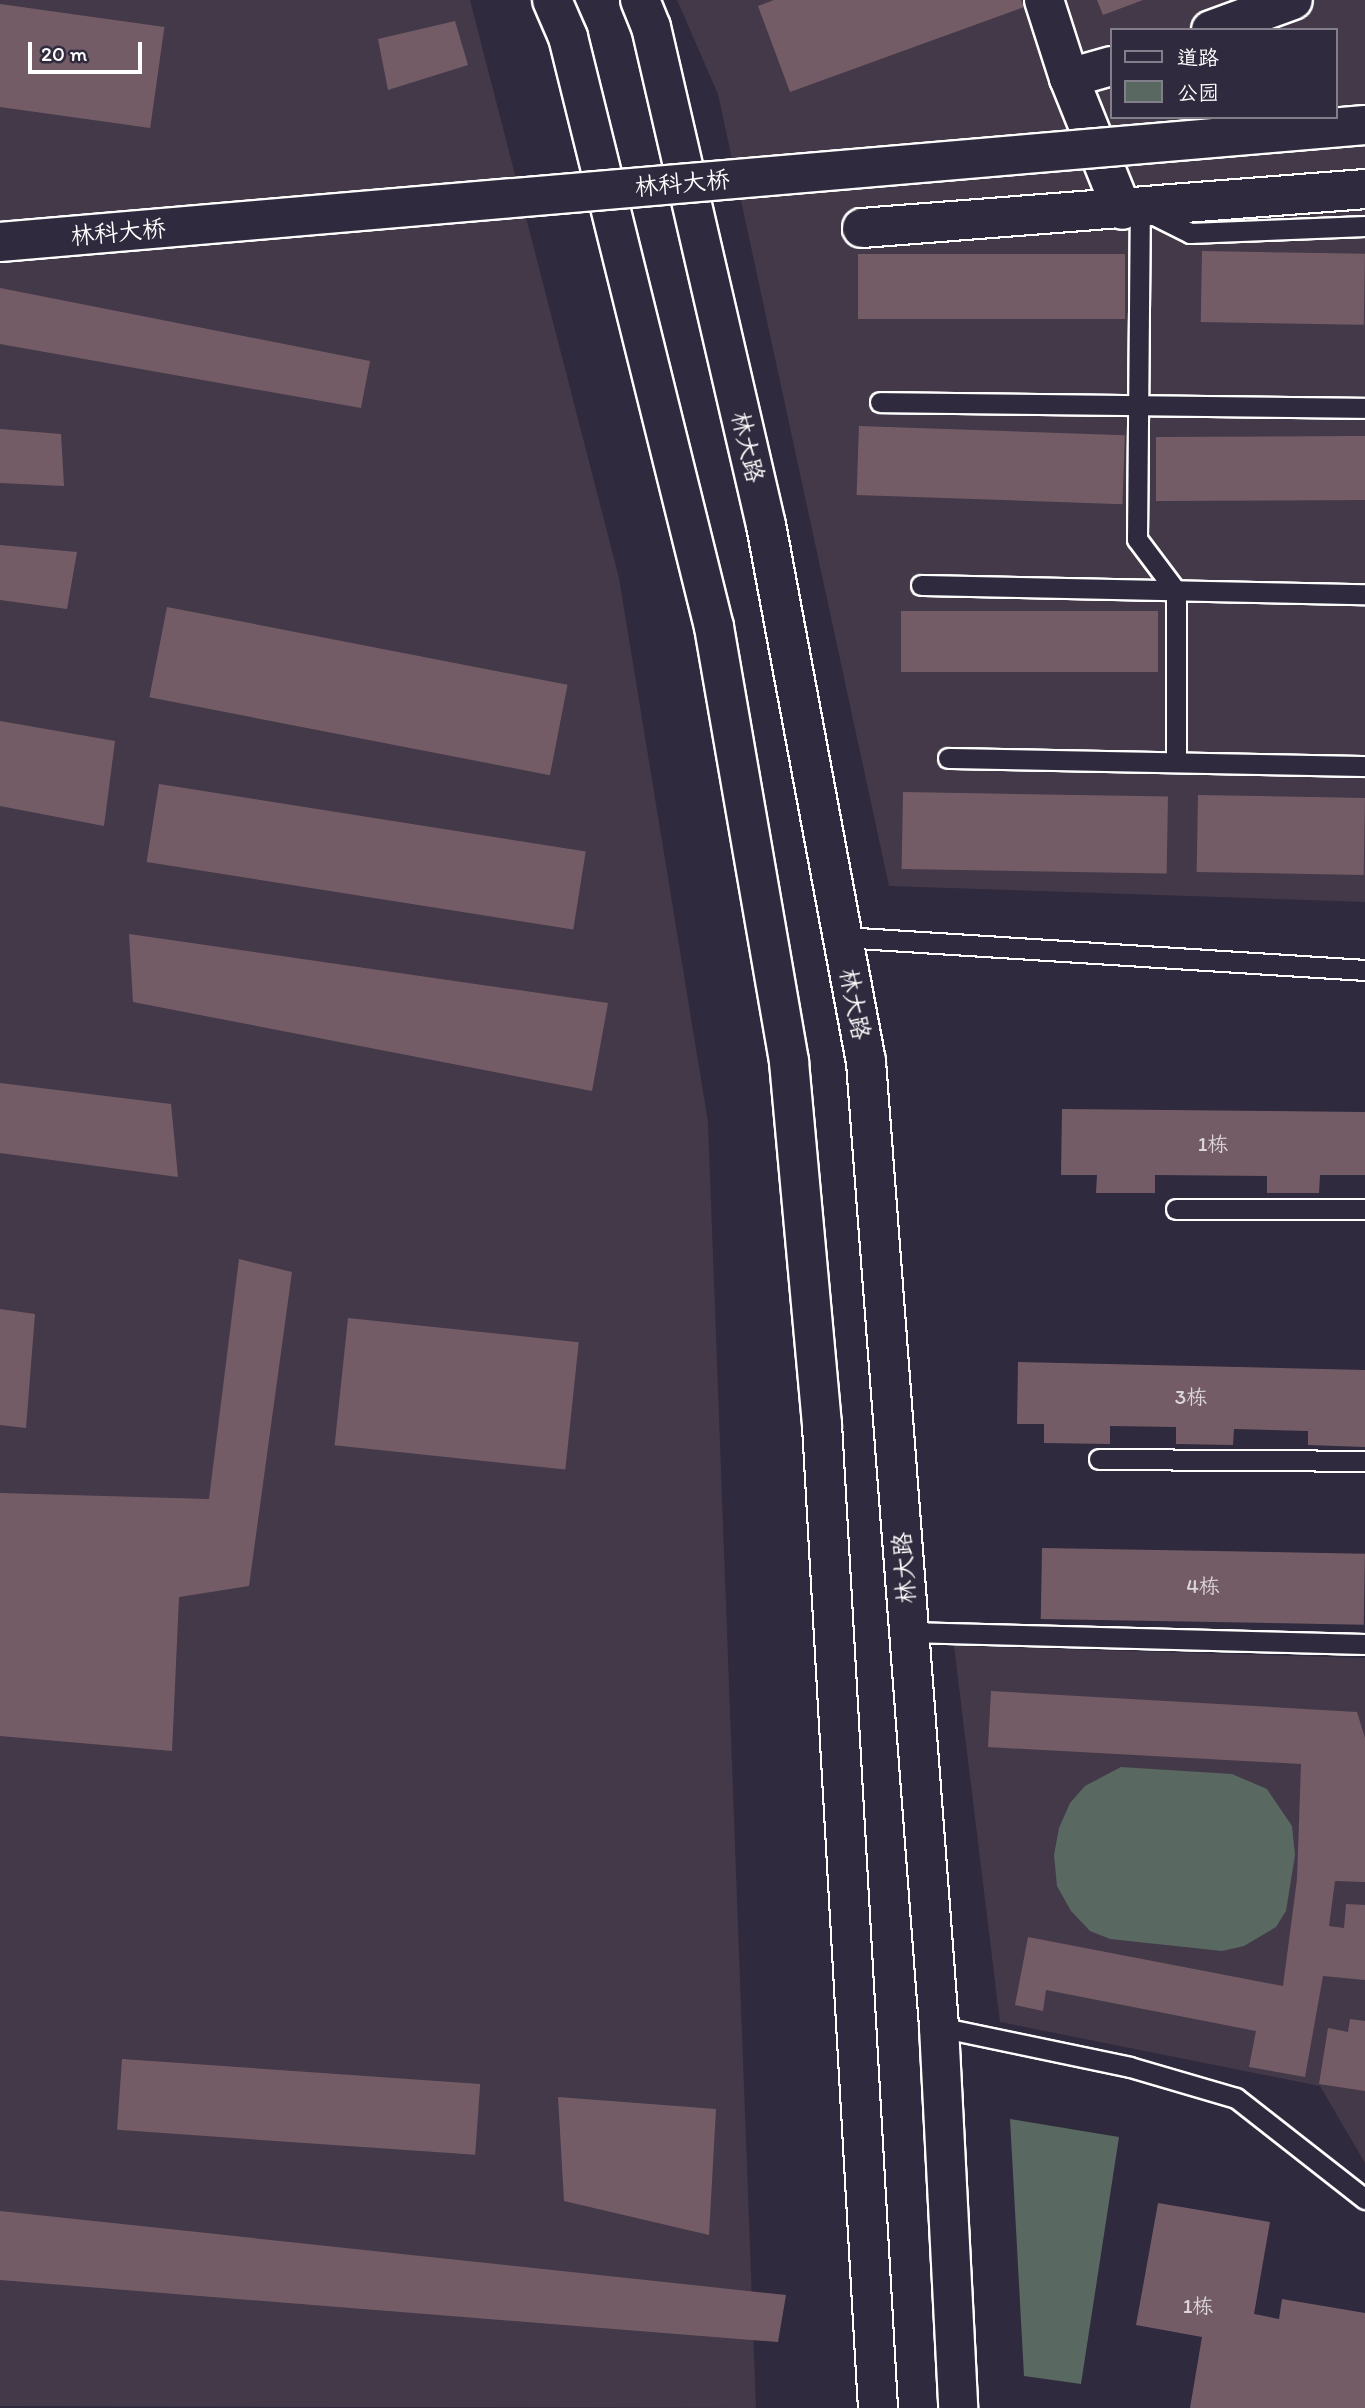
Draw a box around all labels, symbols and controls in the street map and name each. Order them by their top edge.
scale bar [32,28,145,72]
legend [1110,28,1337,119]
text: 20 m [41,41,87,66]
text: 道路 [1177,45,1219,70]
text: 公园 [1177,80,1219,105]
street label: 林科大桥 [633,164,731,202]
street label: 林科大桥 [69,213,167,251]
street label: 林大路 [726,409,770,485]
street label: 林大路 [834,966,876,1042]
house number: 1栋 [1198,1131,1228,1157]
house number: 3栋 [1175,1384,1207,1410]
street label: 林大路 [887,1531,921,1605]
house number: 4栋 [1186,1573,1220,1599]
house number: 1栋 [1183,2293,1213,2319]

